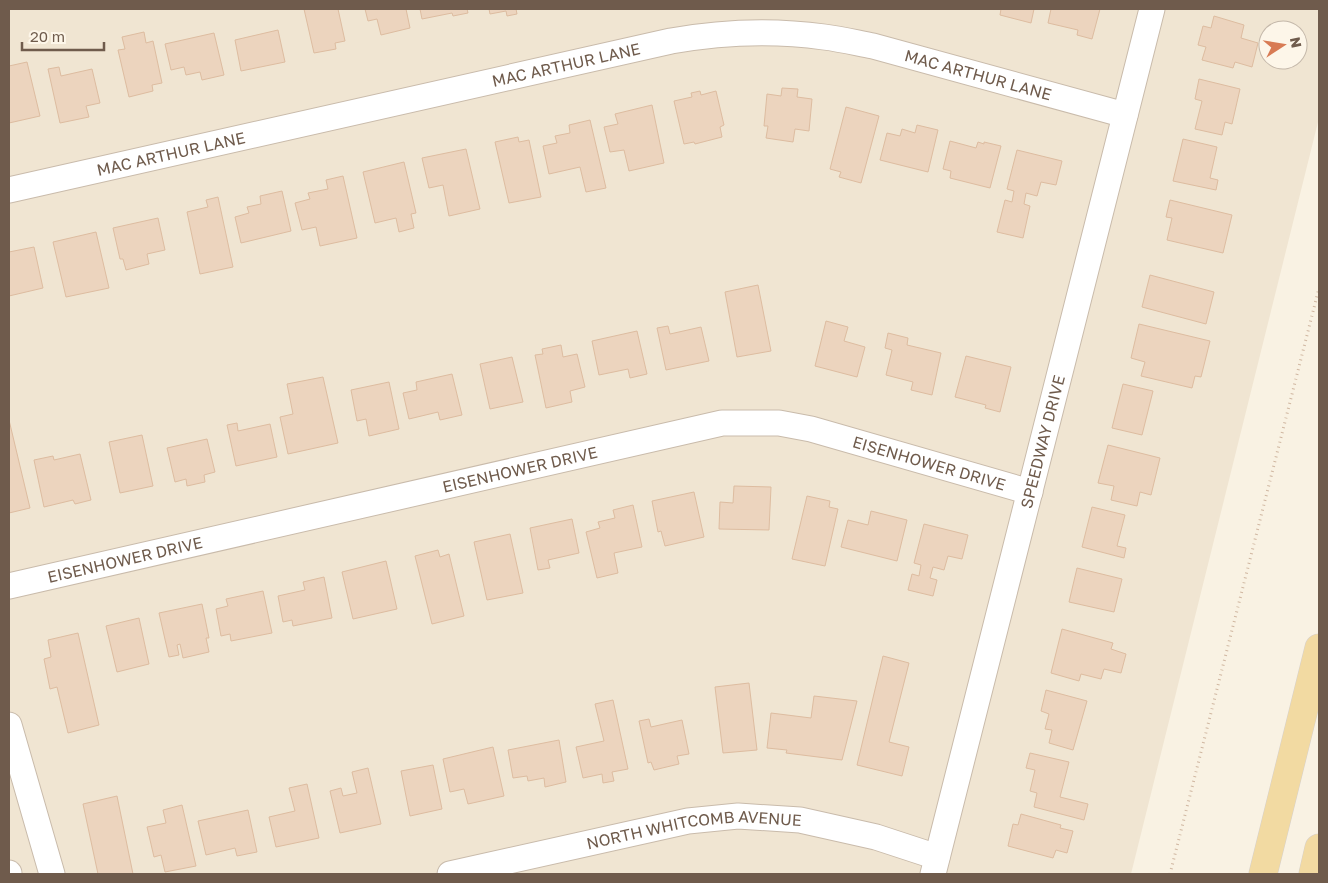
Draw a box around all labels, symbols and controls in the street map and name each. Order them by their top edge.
scale bar [22,20,105,52]
north arrow [1258,20,1308,70]
text: 20 m [30,27,65,45]
text: N [1287,35,1306,49]
street label: MAC ARTHUR LANE [490,38,642,91]
street label: MAC ARTHUR LANE [902,45,1054,104]
street label: MAC ARTHUR LANE [95,127,247,180]
street label: SPEEDWAY DRIVE [1016,373,1069,510]
street label: EISENHOWER DRIVE [850,431,1008,495]
street label: EISENHOWER DRIVE [440,442,599,497]
street label: EISENHOWER DRIVE [46,532,205,587]
street label: NORTH WHITCOMB AVENUE [585,806,802,853]

